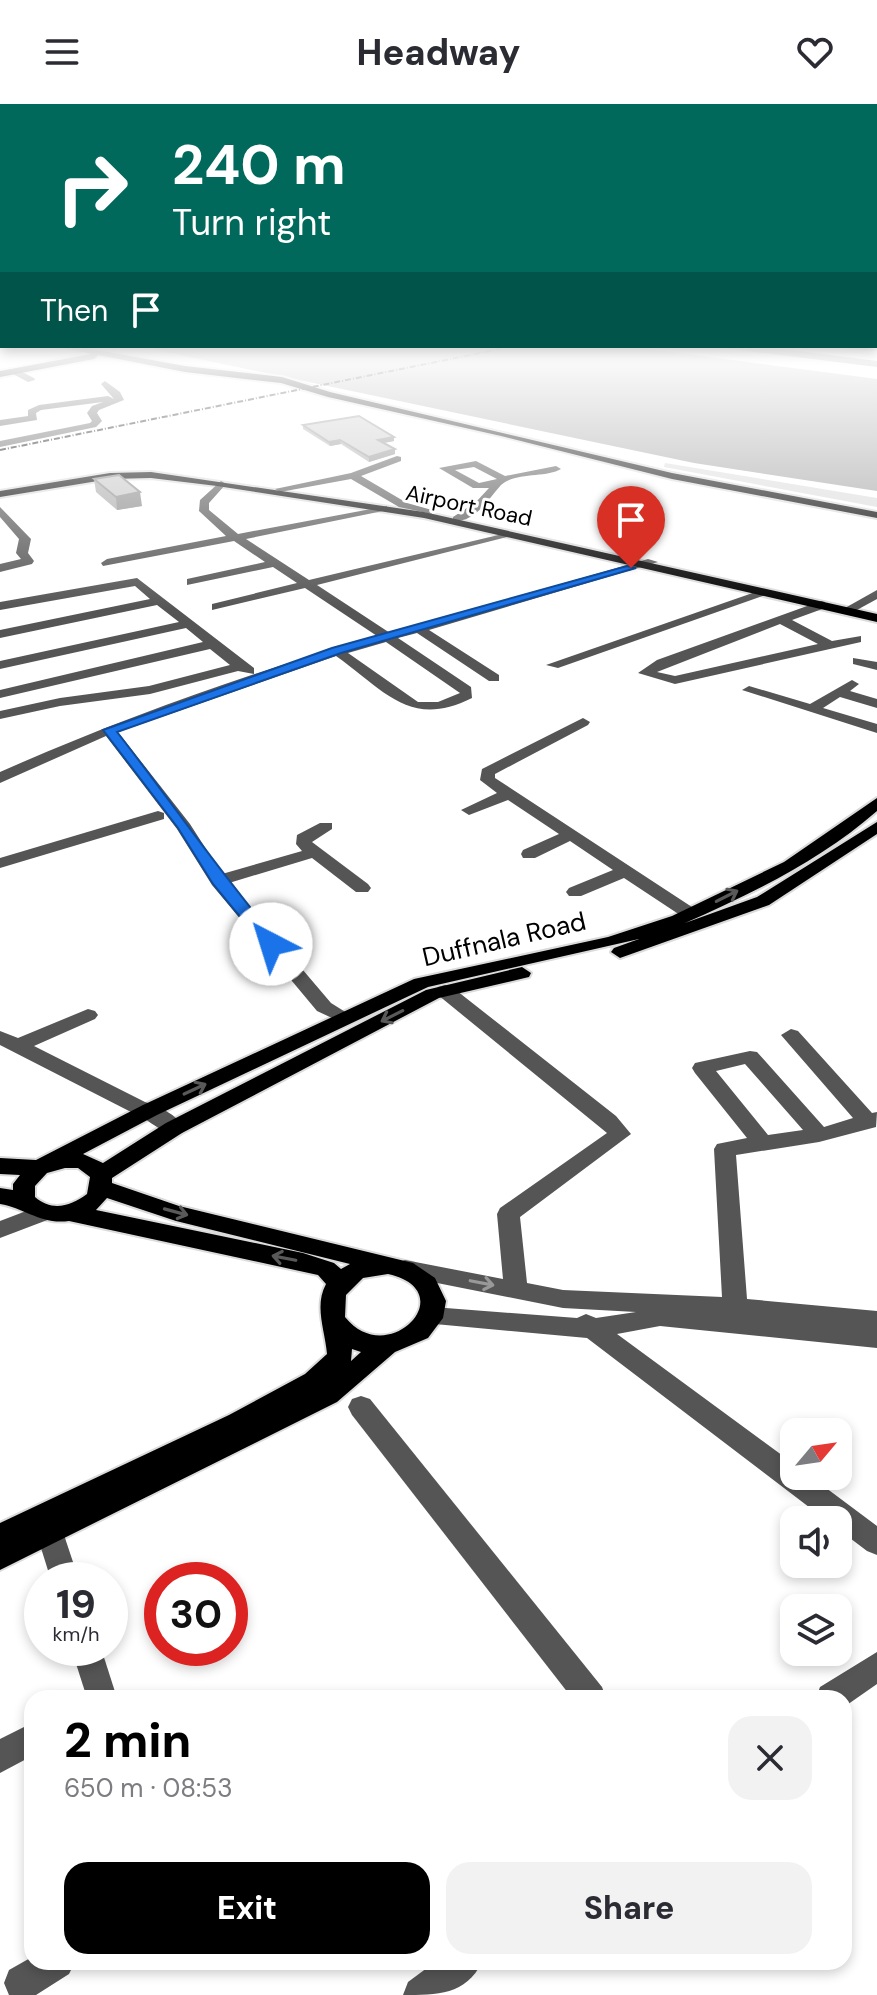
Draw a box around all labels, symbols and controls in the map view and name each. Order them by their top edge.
text: Headway [357,29,520,76]
icon: menu [40,30,84,74]
icon: heart [793,30,837,74]
text: 240 m [172,128,346,201]
icon: right [40,136,144,240]
text: Turn right [172,199,331,246]
icon: arrive [124,288,168,332]
text: Then [40,291,108,330]
street label: Airport Road [403,478,535,533]
pin [597,486,665,568]
icon: arrive [609,498,653,542]
one-way arrow [714,888,738,904]
position arrow [229,902,313,986]
street label: Duffnala Road [419,904,589,974]
one-way arrow [381,1008,404,1024]
one-way arrow [183,1081,207,1096]
one-way arrow [162,1206,188,1221]
one-way arrow [272,1250,298,1265]
one-way arrow [469,1276,494,1291]
north arrow [780,1418,852,1490]
map controls [780,1418,852,1666]
button: sound [780,1506,852,1578]
speed limit sign: 30 [144,1562,248,1666]
text: 19 [56,1578,96,1630]
button: layers [780,1594,852,1666]
text: km/h [52,1621,100,1647]
text: 2 min [64,1709,191,1772]
button: close [728,1716,812,1800]
text: 650 m · 08:53 [64,1771,233,1805]
button: Exit [64,1862,430,1954]
button: Share [446,1862,812,1954]

